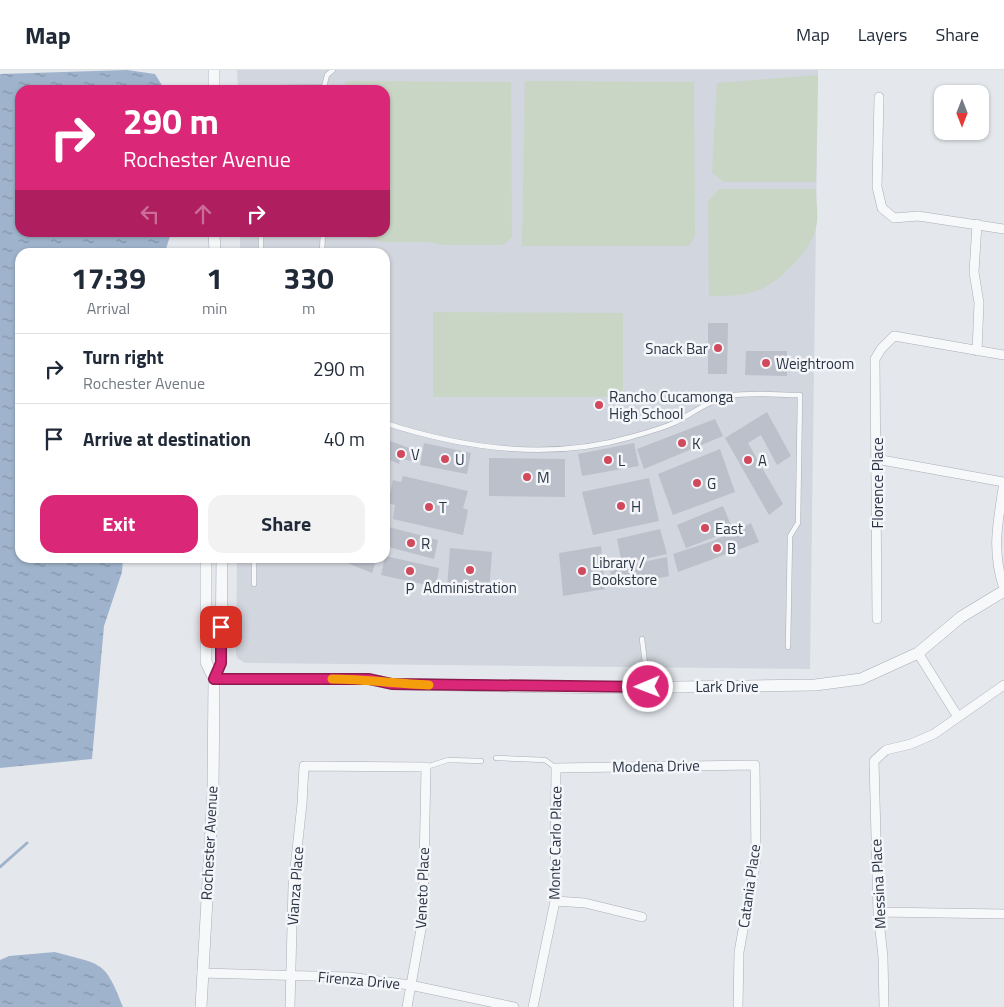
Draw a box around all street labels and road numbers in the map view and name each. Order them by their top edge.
street label: Florence Place [866,437,889,529]
street label: Lark Drive [695,675,759,698]
street label: Modena Drive [612,754,700,778]
street label: Rochester Avenue [195,785,223,901]
street label: Monte Carlo Place [543,786,567,900]
street label: Messina Place [864,838,892,930]
street label: Catania Place [732,843,766,929]
street label: Vianza Place [281,846,309,926]
street label: Veneto Place [409,847,435,929]
street label: Firenza Drive [317,965,401,995]

